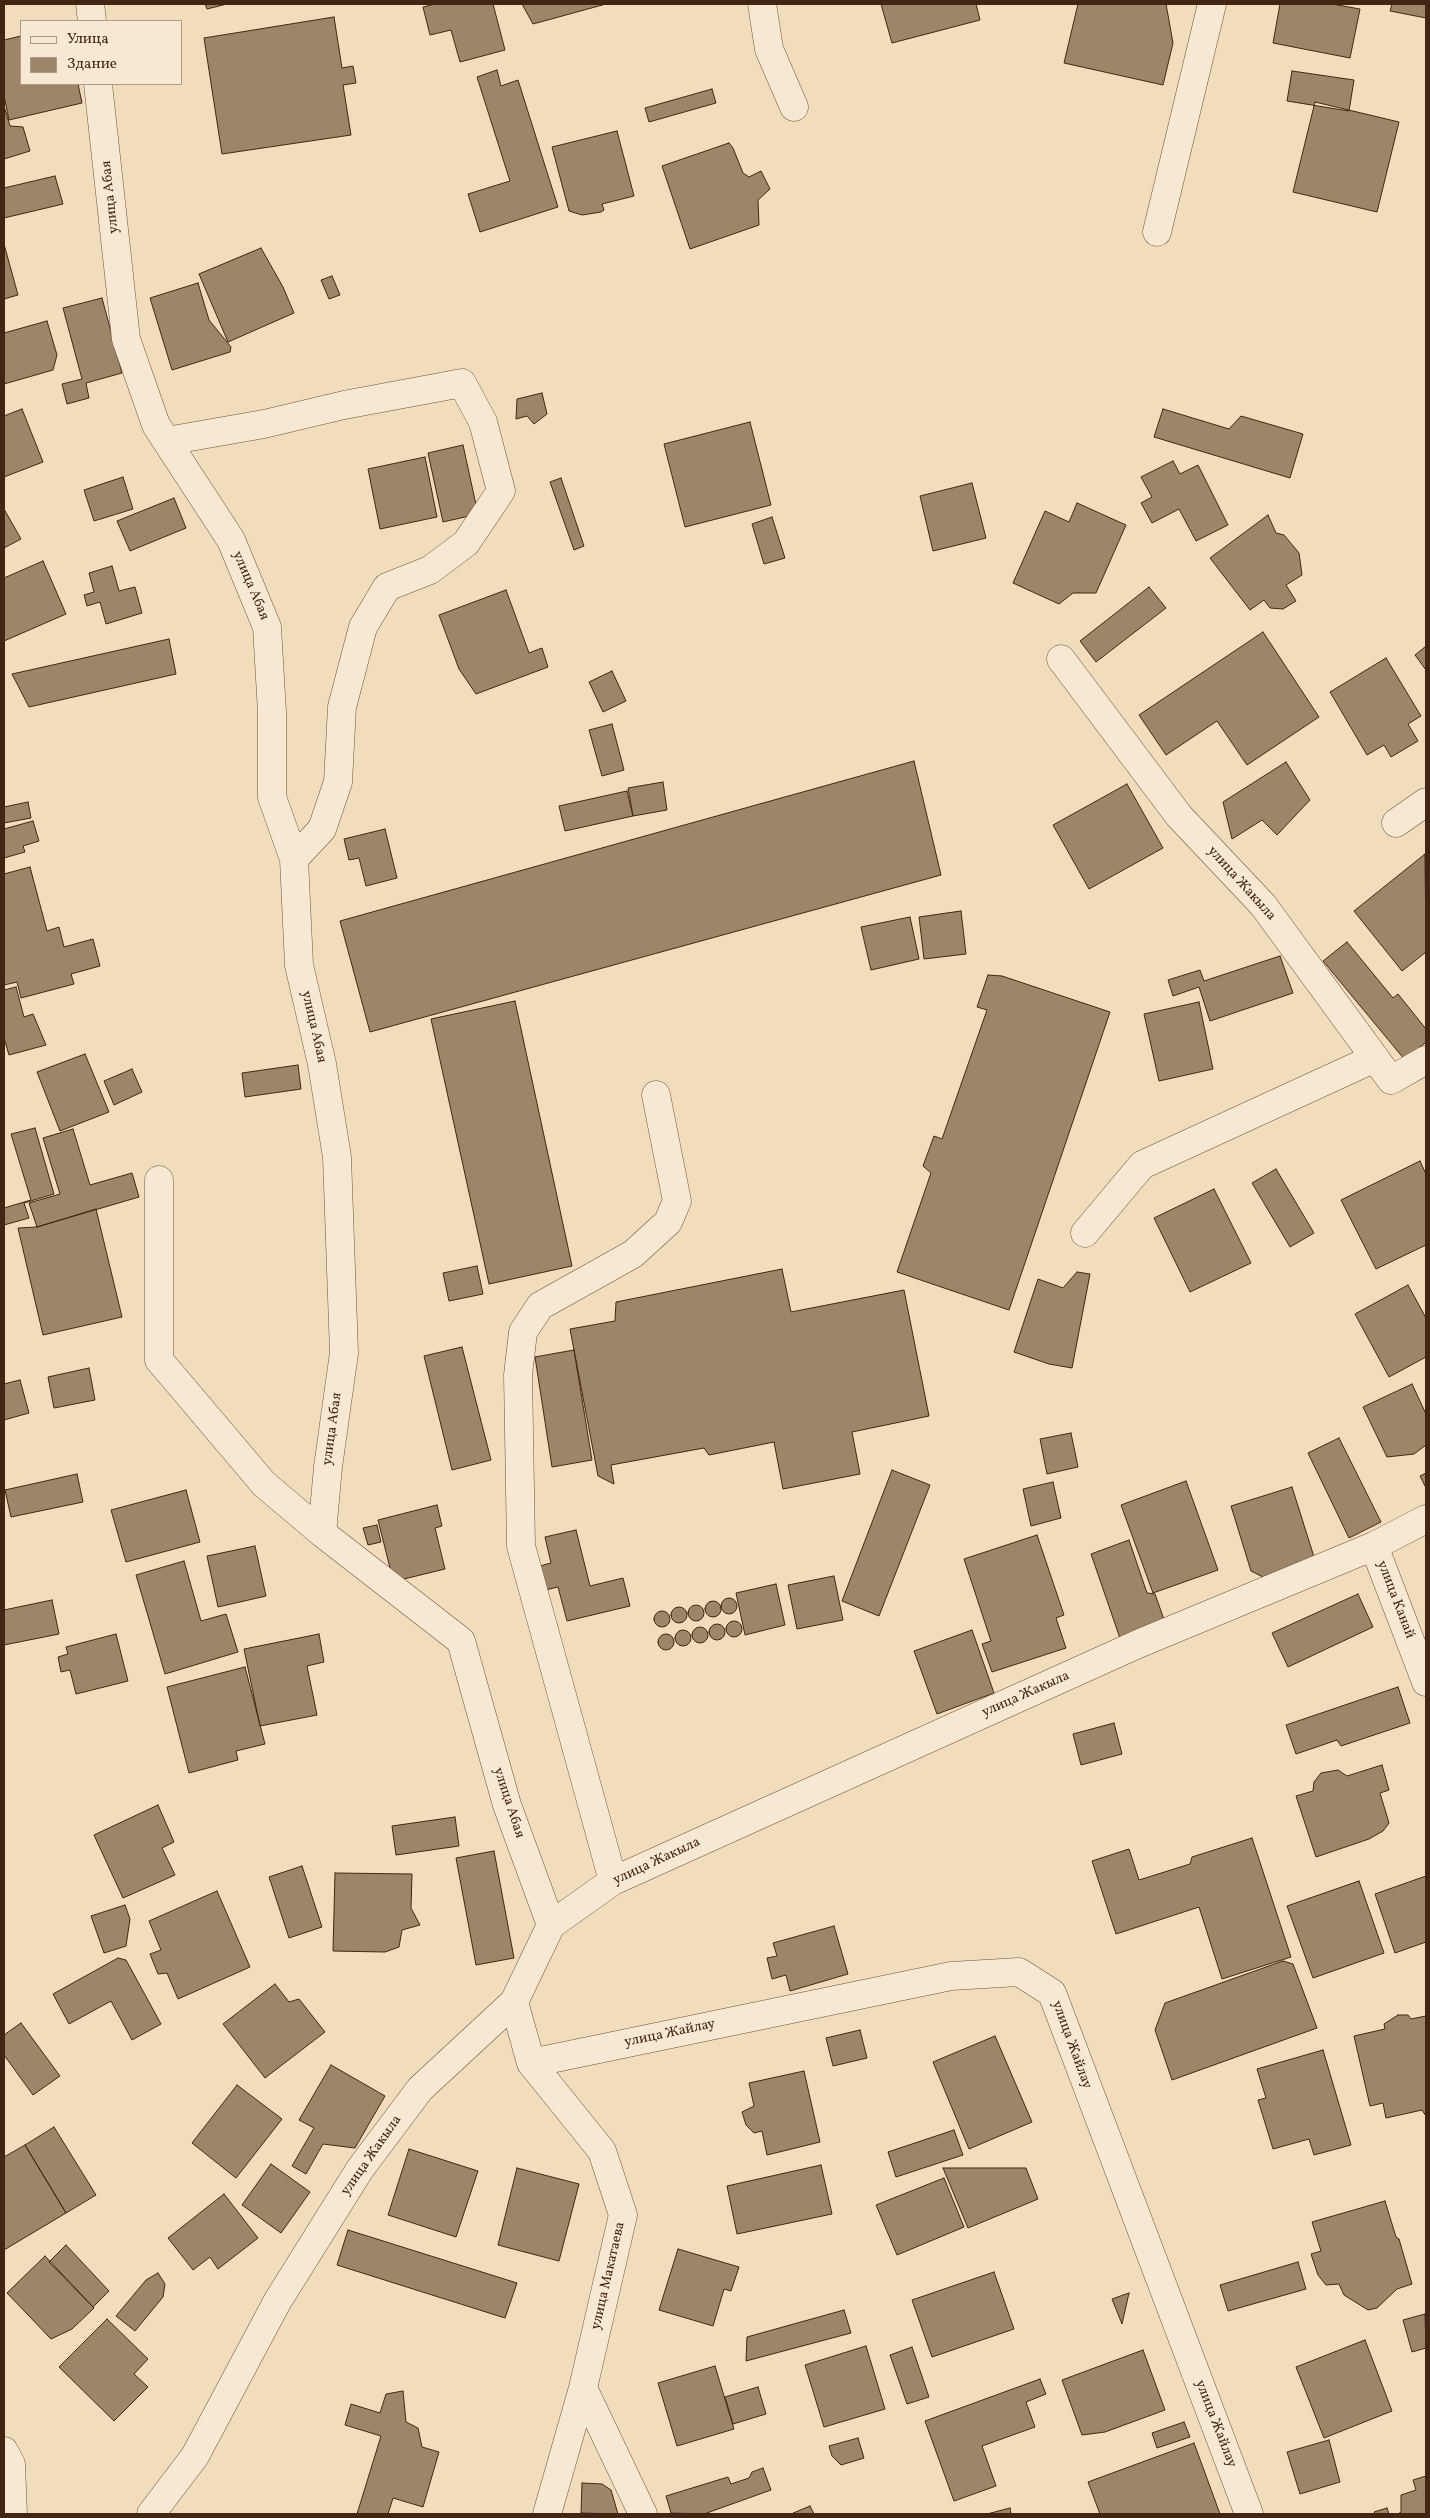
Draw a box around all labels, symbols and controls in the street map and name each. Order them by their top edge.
legend [20,20,182,85]
text: Улица [67,29,109,50]
text: Здание [67,54,117,75]
street label: улица Абая [99,160,123,234]
street label: улица Абая [228,549,272,623]
street label: улица Жакыла [1203,843,1279,925]
street label: улица Абая [297,989,329,1065]
street label: улица Абая [320,1392,346,1466]
street label: улица Канай [1372,1559,1418,1641]
street label: улица Жакыла [980,1668,1072,1722]
street label: улица Абая [489,1766,527,1840]
street label: улица Жакыла [611,1834,703,1890]
street label: улица Жайлау [1047,1999,1095,2091]
street label: улица Жайлау [623,2016,717,2052]
street label: улица Жакыла [338,2113,406,2199]
street label: улица Макатаева [588,2220,630,2332]
street label: улица Жайлау [1191,2378,1239,2470]

